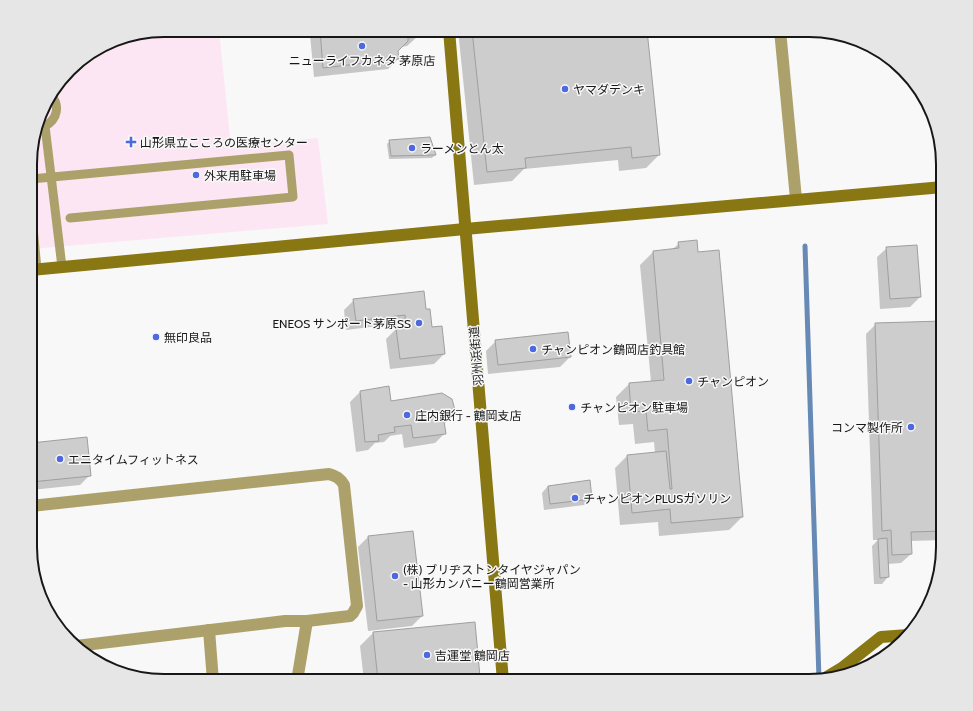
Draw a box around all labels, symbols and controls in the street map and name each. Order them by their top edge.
marker: ニューライフカネタ 茅原店 [357,41,367,51]
place label: ニューライフカネタ 茅原店 [289,53,435,68]
place label: ヤマダデンキ [573,82,645,97]
marker: ヤマダデンキ [560,84,570,94]
place label: 山形県立こころの医療センター [140,135,308,150]
marker: 山形県立こころの医療センター [125,136,137,148]
place label: ラーメンとん太 [420,141,504,156]
marker: ラーメンとん太 [407,143,417,153]
place label: 外来用駐車場 [204,168,276,183]
marker: 外来用駐車場 [191,170,201,180]
place label: ENEOS サンポート茅原SS [272,316,411,331]
marker: ENEOS サンポート茅原SS [414,318,424,328]
street label: 羽州浜街道 [466,325,486,387]
place label: 無印良品 [164,330,212,345]
marker: 無印良品 [151,332,161,342]
place label: チャンピオン鶴岡店釣具館 [541,342,685,357]
marker: チャンピオン鶴岡店釣具館 [528,344,538,354]
place label: チャンピオン [697,374,769,389]
marker: チャンピオン [684,376,694,386]
place label: チャンピオン駐車場 [580,400,688,415]
marker: チャンピオン駐車場 [567,402,577,412]
place label: 庄内銀行 - 鶴岡支店 [415,408,522,423]
marker: 庄内銀行 - 鶴岡支店 [402,410,412,420]
place label: コンマ製作所 [831,420,903,435]
marker: コンマ製作所 [906,422,916,432]
place label: エニタイムフィットネス [68,452,199,467]
marker: エニタイムフィットネス [55,454,65,464]
place label: チャンピオンPLUSガソリン [583,491,731,506]
marker: チャンピオンPLUSガソリン [570,493,580,503]
place label: (株) ブリヂストンタイヤジャパン - 山形カンパニー鶴岡営業所 [403,562,581,591]
marker: (株) ブリヂストンタイヤジャパン - 山形カンパニー鶴岡営業所 [390,571,400,581]
place label: 吉運堂 鶴岡店 [435,648,510,663]
marker: 吉運堂 鶴岡店 [422,650,432,660]

